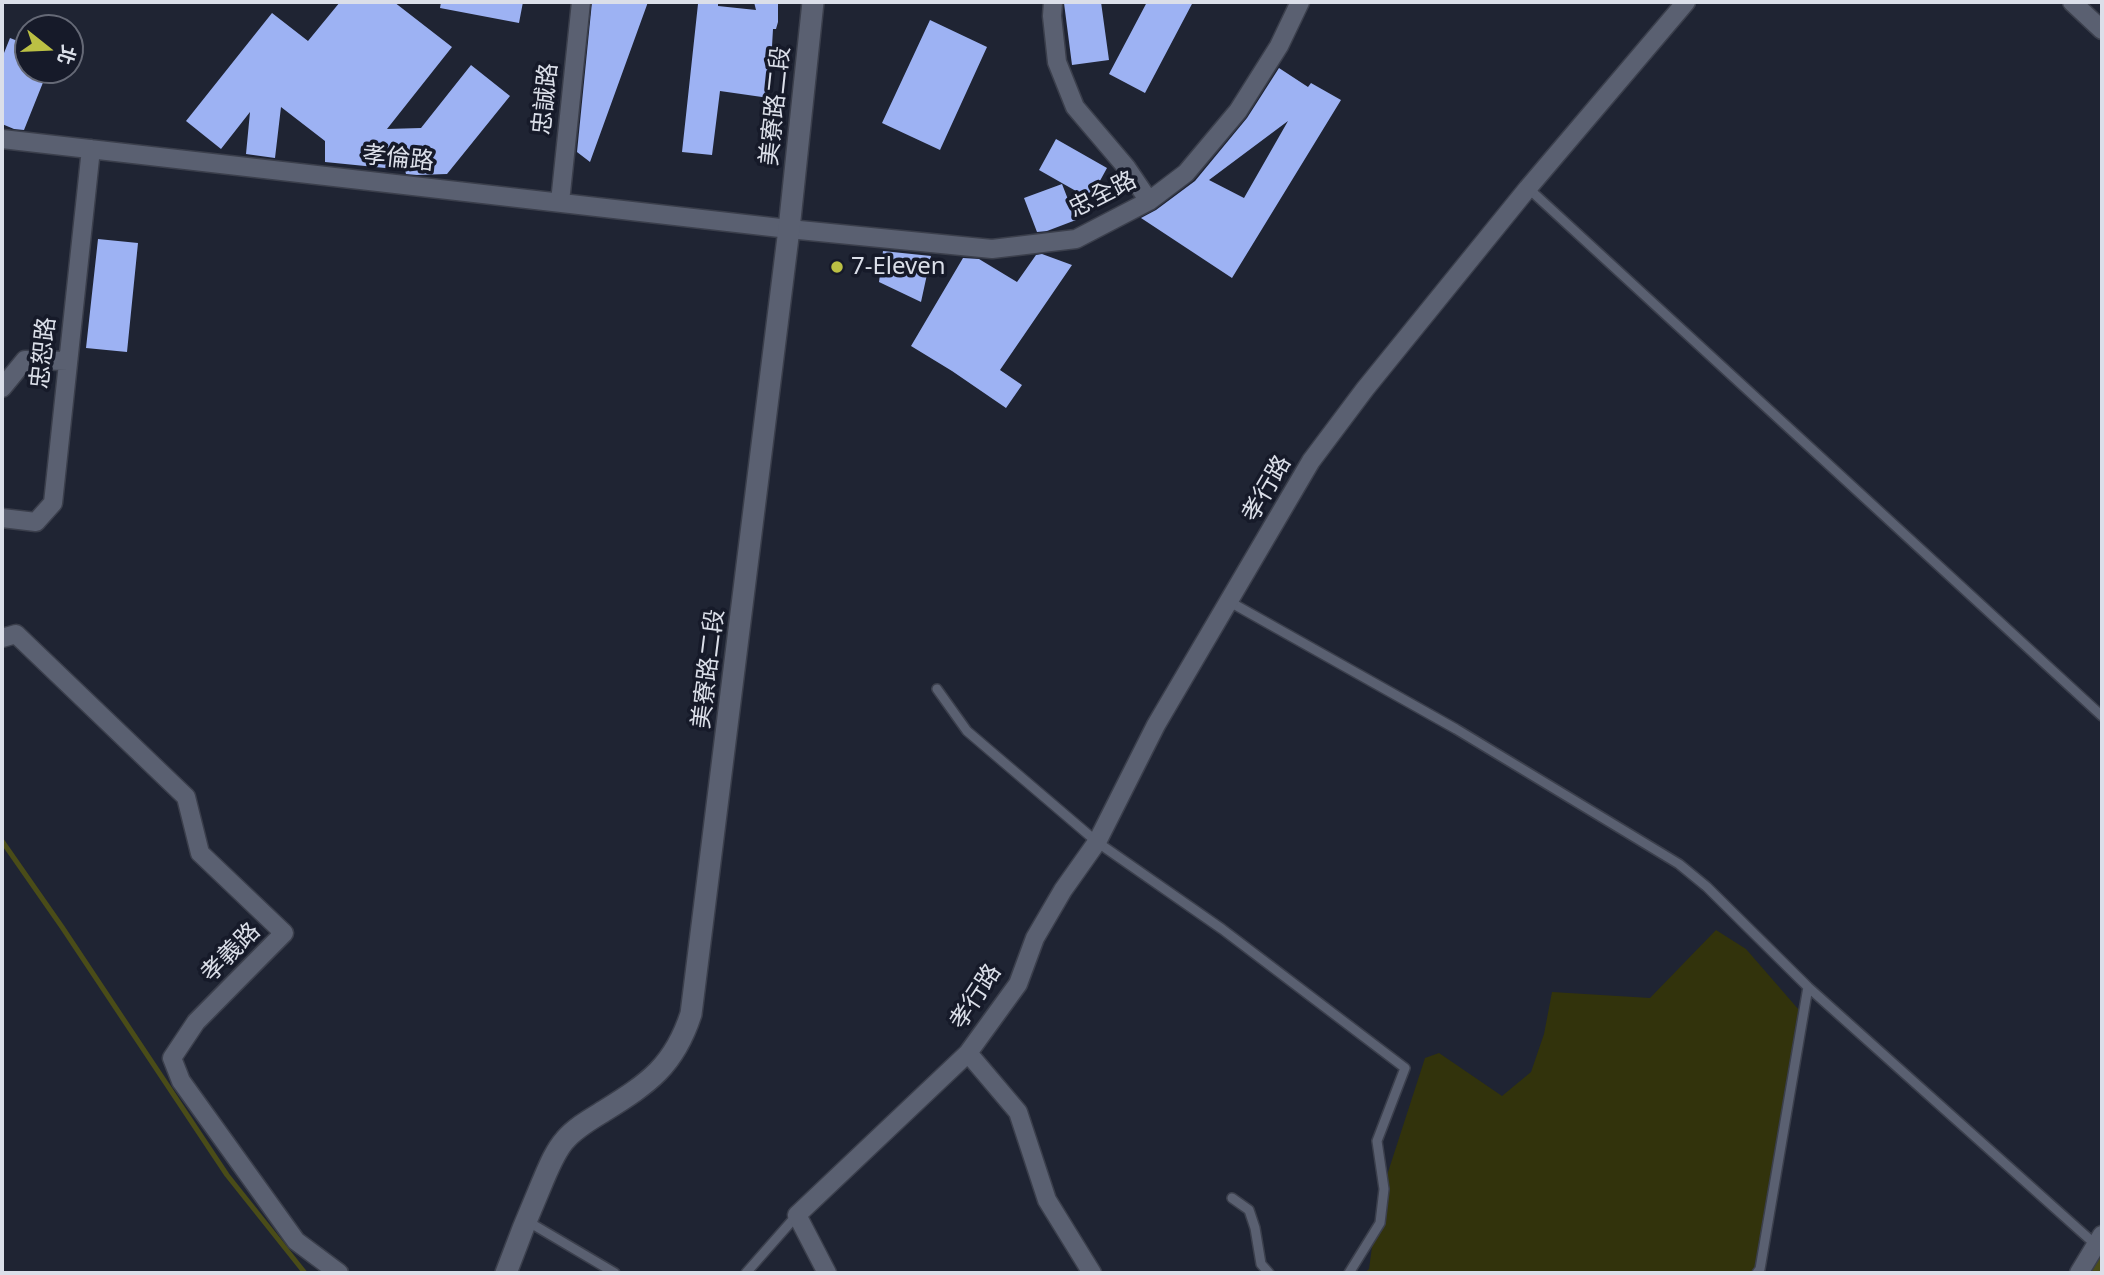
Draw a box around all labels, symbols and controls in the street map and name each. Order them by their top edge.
north arrow [14,14,84,84]
text: 北 [52,42,82,68]
street label: 美寮路二段 [755,45,797,167]
street label: 忠誠路 [528,62,564,136]
street label: 孝倫路 [361,141,435,177]
street label: 忠全路 [1064,166,1142,224]
place label: 7-Eleven [851,253,946,281]
marker: 7-Eleven [829,259,845,275]
street label: 忠恕路 [26,316,62,390]
street label: 孝行路 [1237,451,1297,527]
street label: 美寮路二段 [687,608,731,730]
street label: 孝義路 [195,917,267,989]
street label: 孝行路 [944,959,1008,1035]

